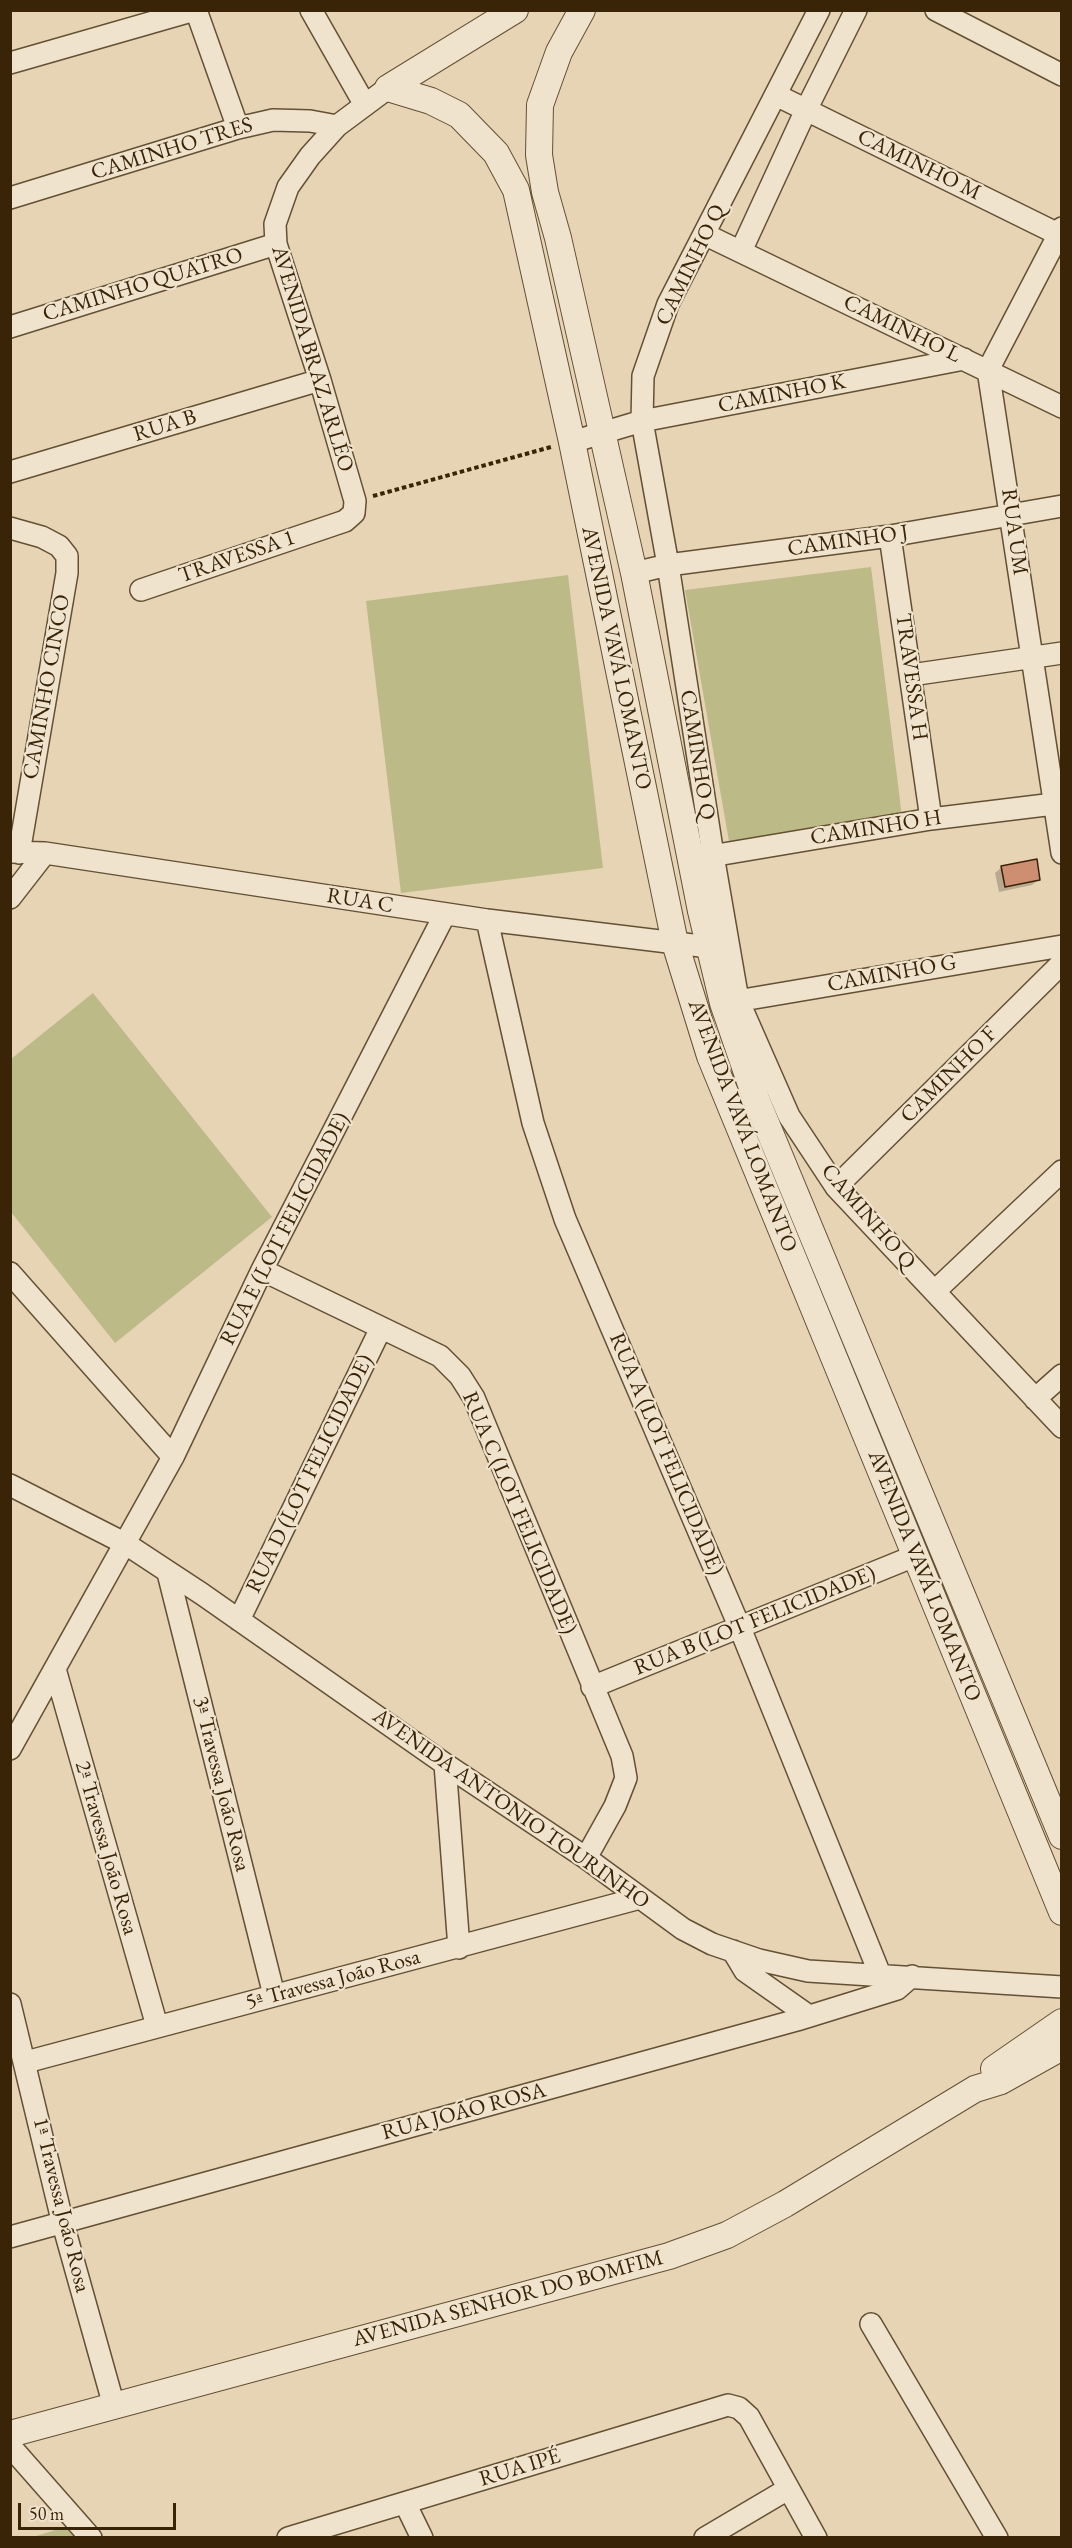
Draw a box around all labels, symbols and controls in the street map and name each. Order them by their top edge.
street label: CAMINHO TRES [88,112,256,186]
street label: CAMINHO M [853,124,985,206]
street label: CAMINHO Q [650,200,732,330]
street label: CAMINHO QUATRO [40,242,246,328]
street label: AVENIDA BRAZ ARLÉO [265,243,359,475]
street label: CAMINHO L [839,289,965,369]
street label: CAMINHO K [716,369,848,419]
street label: RUA B [130,404,200,448]
street label: RUA UM [995,487,1033,577]
street label: CAMINHO J [786,519,910,563]
street label: AVENIDA VAVÁ LOMANTO [575,524,657,792]
street label: TRAVESSA 1 [175,525,299,589]
street label: CAMINHO CINCO [18,592,76,782]
street label: TRAVESSA H [889,612,933,742]
street label: CAMINHO Q [674,688,720,822]
street label: CAMINHO H [809,805,943,851]
street label: RUA C [325,883,395,919]
street label: CAMINHO G [825,950,959,998]
street label: AVENIDA VAVÁ LOMANTO [682,996,802,1256]
street label: CAMINHO F [895,1021,1003,1129]
street label: RUA E (LOT FELICIDADE) [215,1108,355,1350]
street label: CAMINHO Q [815,1159,921,1275]
street label: RUA A (LOT FELICIDADE) [603,1329,729,1579]
street label: RUA D (LOT FELICIDADE) [241,1350,379,1598]
street label: RUA C (LOT FELICIDADE) [456,1388,582,1638]
street label: AVENIDA VAVÁ LOMANTO [861,1447,987,1705]
street label: RUA B (LOT FELICIDADE) [630,1560,880,1682]
street label: 3ª Travessa João Rosa [186,1694,256,1874]
street label: AVENIDA ANTONIO TOURINHO [367,1703,655,1915]
street label: 2ª Travessa João Rosa [69,1758,143,1938]
street label: 5ª Travessa João Rosa [243,1944,423,2016]
street label: RUA JOÃO ROSA [379,2077,549,2147]
street label: 1ª Travessa João Rosa [26,2115,96,2295]
street label: AVENIDA SENHOR DO BOMFIM [350,2245,666,2353]
street label: RUA IPÉ [476,2443,564,2493]
scale bar [21,2491,178,2529]
text: 50 m [29,2502,64,2525]

